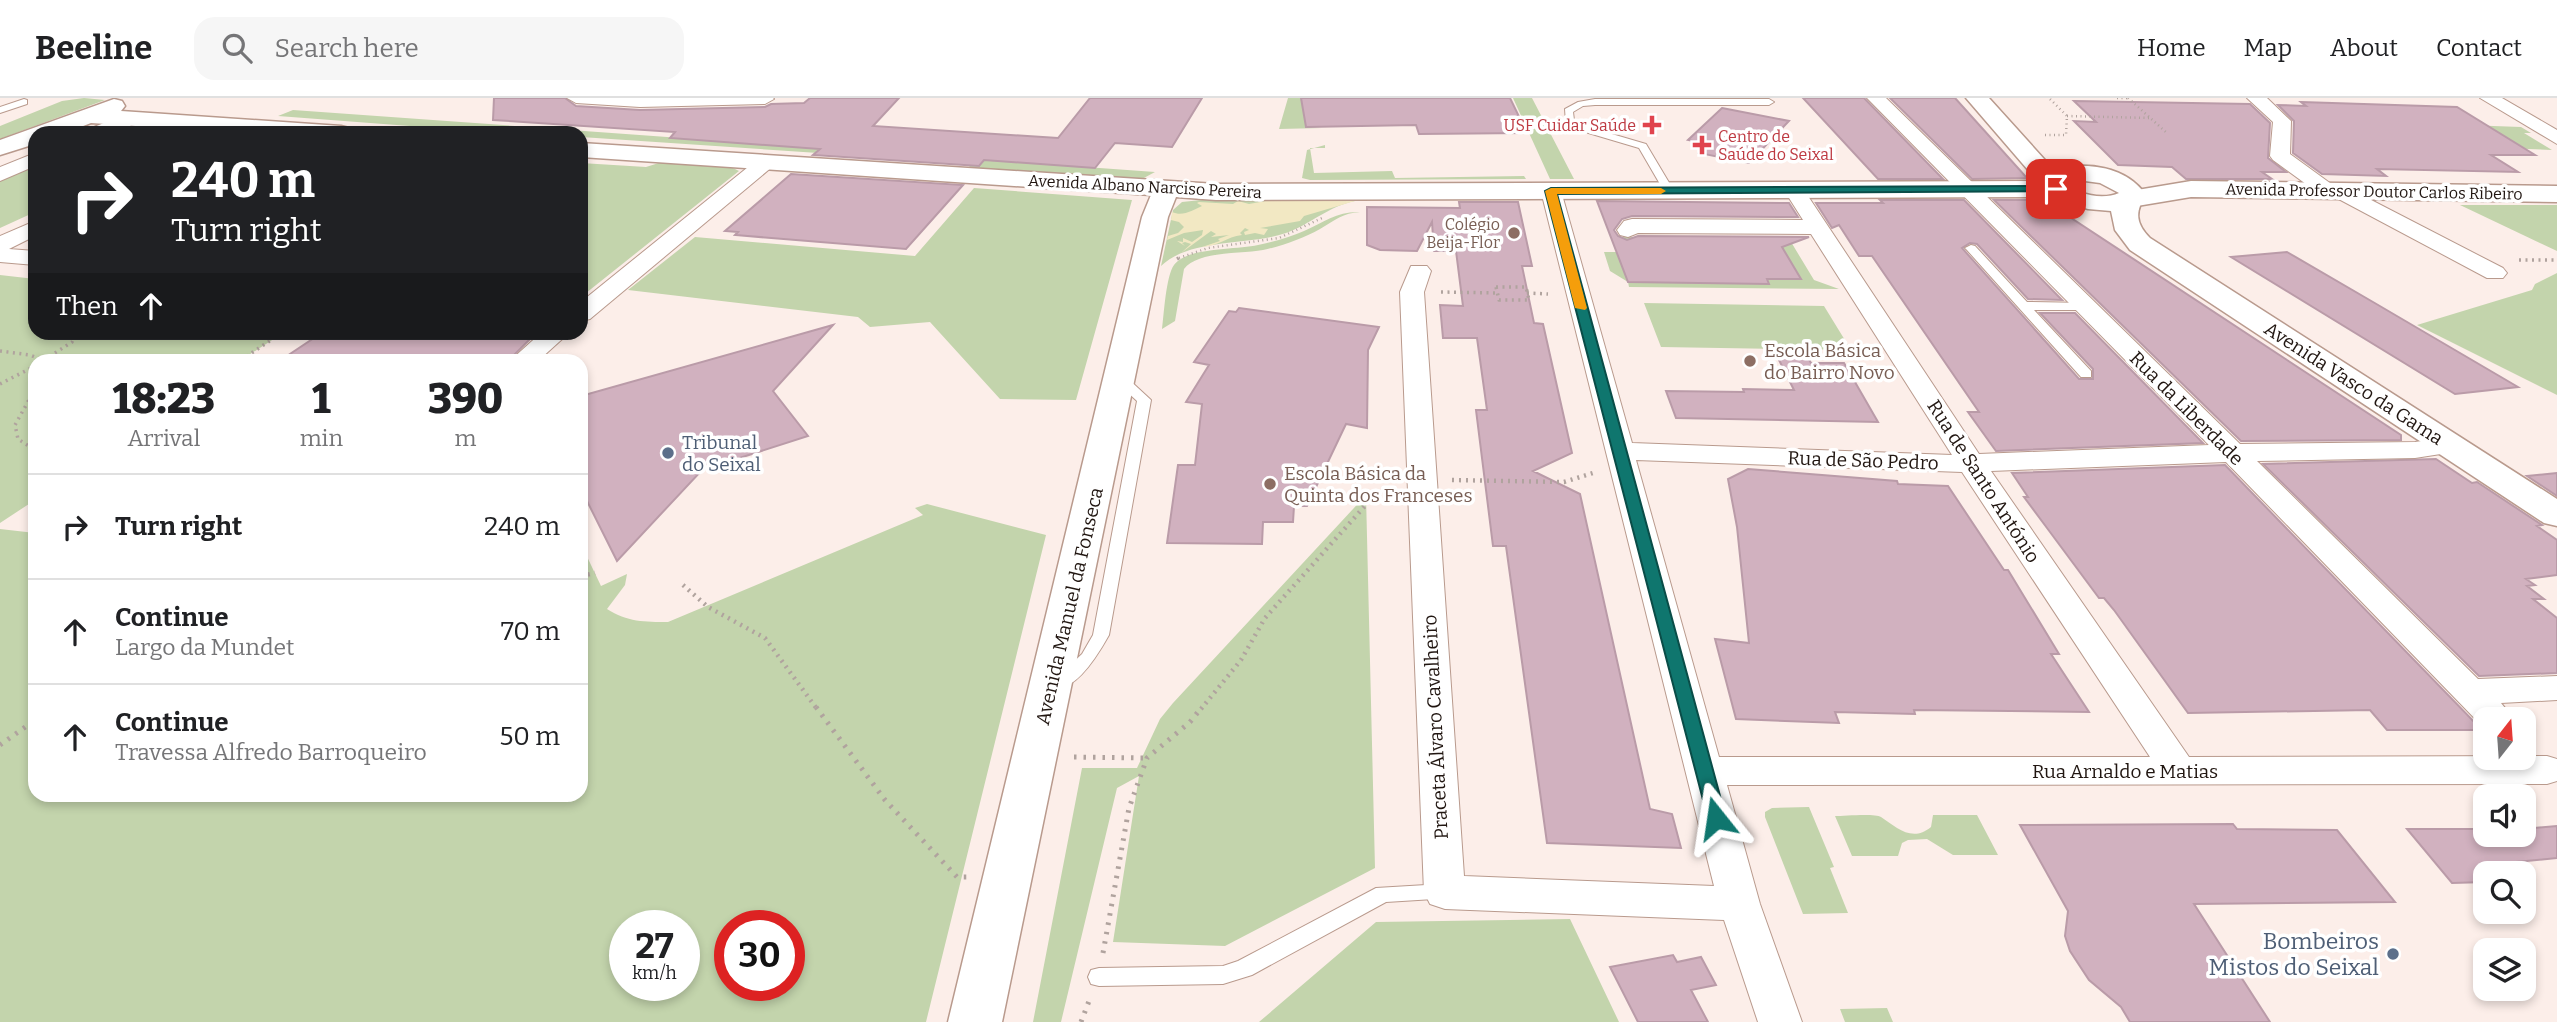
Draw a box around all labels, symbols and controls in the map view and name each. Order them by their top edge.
search box [194,17,684,80]
text: Beeline [35,28,152,68]
icon: search [218,29,256,67]
text: Search here [274,33,419,64]
text: Home [2137,34,2206,62]
text: Map [2244,34,2292,62]
text: About [2330,34,2398,62]
text: Contact [2436,34,2522,62]
marker: USF Cuidar Saúde [1642,115,1662,135]
place label: USF Cuidar Saúde [1503,116,1636,135]
place label: Centro de Saúde do Seixal [1718,127,1834,164]
marker: Centro de Saúde do Seixal [1692,135,1712,155]
text: 240 m [171,151,315,210]
icon: right [56,154,147,245]
pin [2026,159,2086,219]
icon: arrive [2037,170,2075,208]
street label: Avenida Albano Narciso Pereira [1028,171,1263,202]
street label: Avenida Professor Doutor Carlos Ribeiro [2225,179,2523,204]
text: Turn right [171,211,322,249]
place label: Colégio Beija-Flor [1426,215,1500,252]
marker: Colégio Beija-Flor [1506,225,1522,241]
icon: ahead [132,287,170,325]
text: Then [56,291,118,322]
street label: Avenida Vasco da Gama [2260,317,2448,450]
place label: Escola Básica do Bairro Novo [1764,339,1895,384]
street label: Rua da Liberdade [2125,347,2248,470]
marker: Escola Básica do Bairro Novo [1742,353,1758,369]
text: 18:23 [113,374,215,424]
text: 1 [312,374,331,424]
text: 390 [428,374,503,424]
street label: Rua de Santo António [1922,395,2045,567]
text: Arrival [127,424,200,452]
text: min [300,424,343,452]
text: m [455,424,476,452]
place label: Tribunal do Seixal [682,431,761,476]
marker: Tribunal do Seixal [660,445,676,461]
street label: Rua de São Pedro [1787,446,1939,475]
place label: Escola Básica da Quinta dos Franceses [1284,462,1473,507]
marker: Escola Básica da Quinta dos Franceses [1262,476,1278,492]
street label: Avenida Manuel da Fonseca [1031,484,1108,727]
icon: right [56,508,94,546]
text: Turn right [115,511,242,542]
text: 240 m [484,511,560,542]
text: Continue [115,602,229,633]
icon: ahead [56,613,94,651]
street label: Praceta Álvaro Cavalheiro [1418,614,1453,840]
text: 70 m [501,616,560,647]
text: Largo da Mundet [115,633,294,661]
text: Continue [115,707,229,738]
north arrow [2473,707,2536,770]
map controls [2473,707,2536,1001]
icon: ahead [56,718,94,756]
text: 50 m [499,721,560,752]
text: Travessa Alfredo Barroqueiro [115,738,427,766]
street label: Rua Arnaldo e Matias [2032,760,2218,783]
position arrow [1679,781,1753,855]
button: sound [2473,784,2536,847]
button: search [2473,861,2536,924]
speed limit sign: 30 [714,910,805,1001]
text: 27 [635,925,674,967]
place label: Bombeiros Mistos do Seixal [2209,927,2379,981]
button: layers [2473,938,2536,1001]
marker: Bombeiros Mistos do Seixal [2385,946,2401,962]
text: km/h [632,962,677,984]

